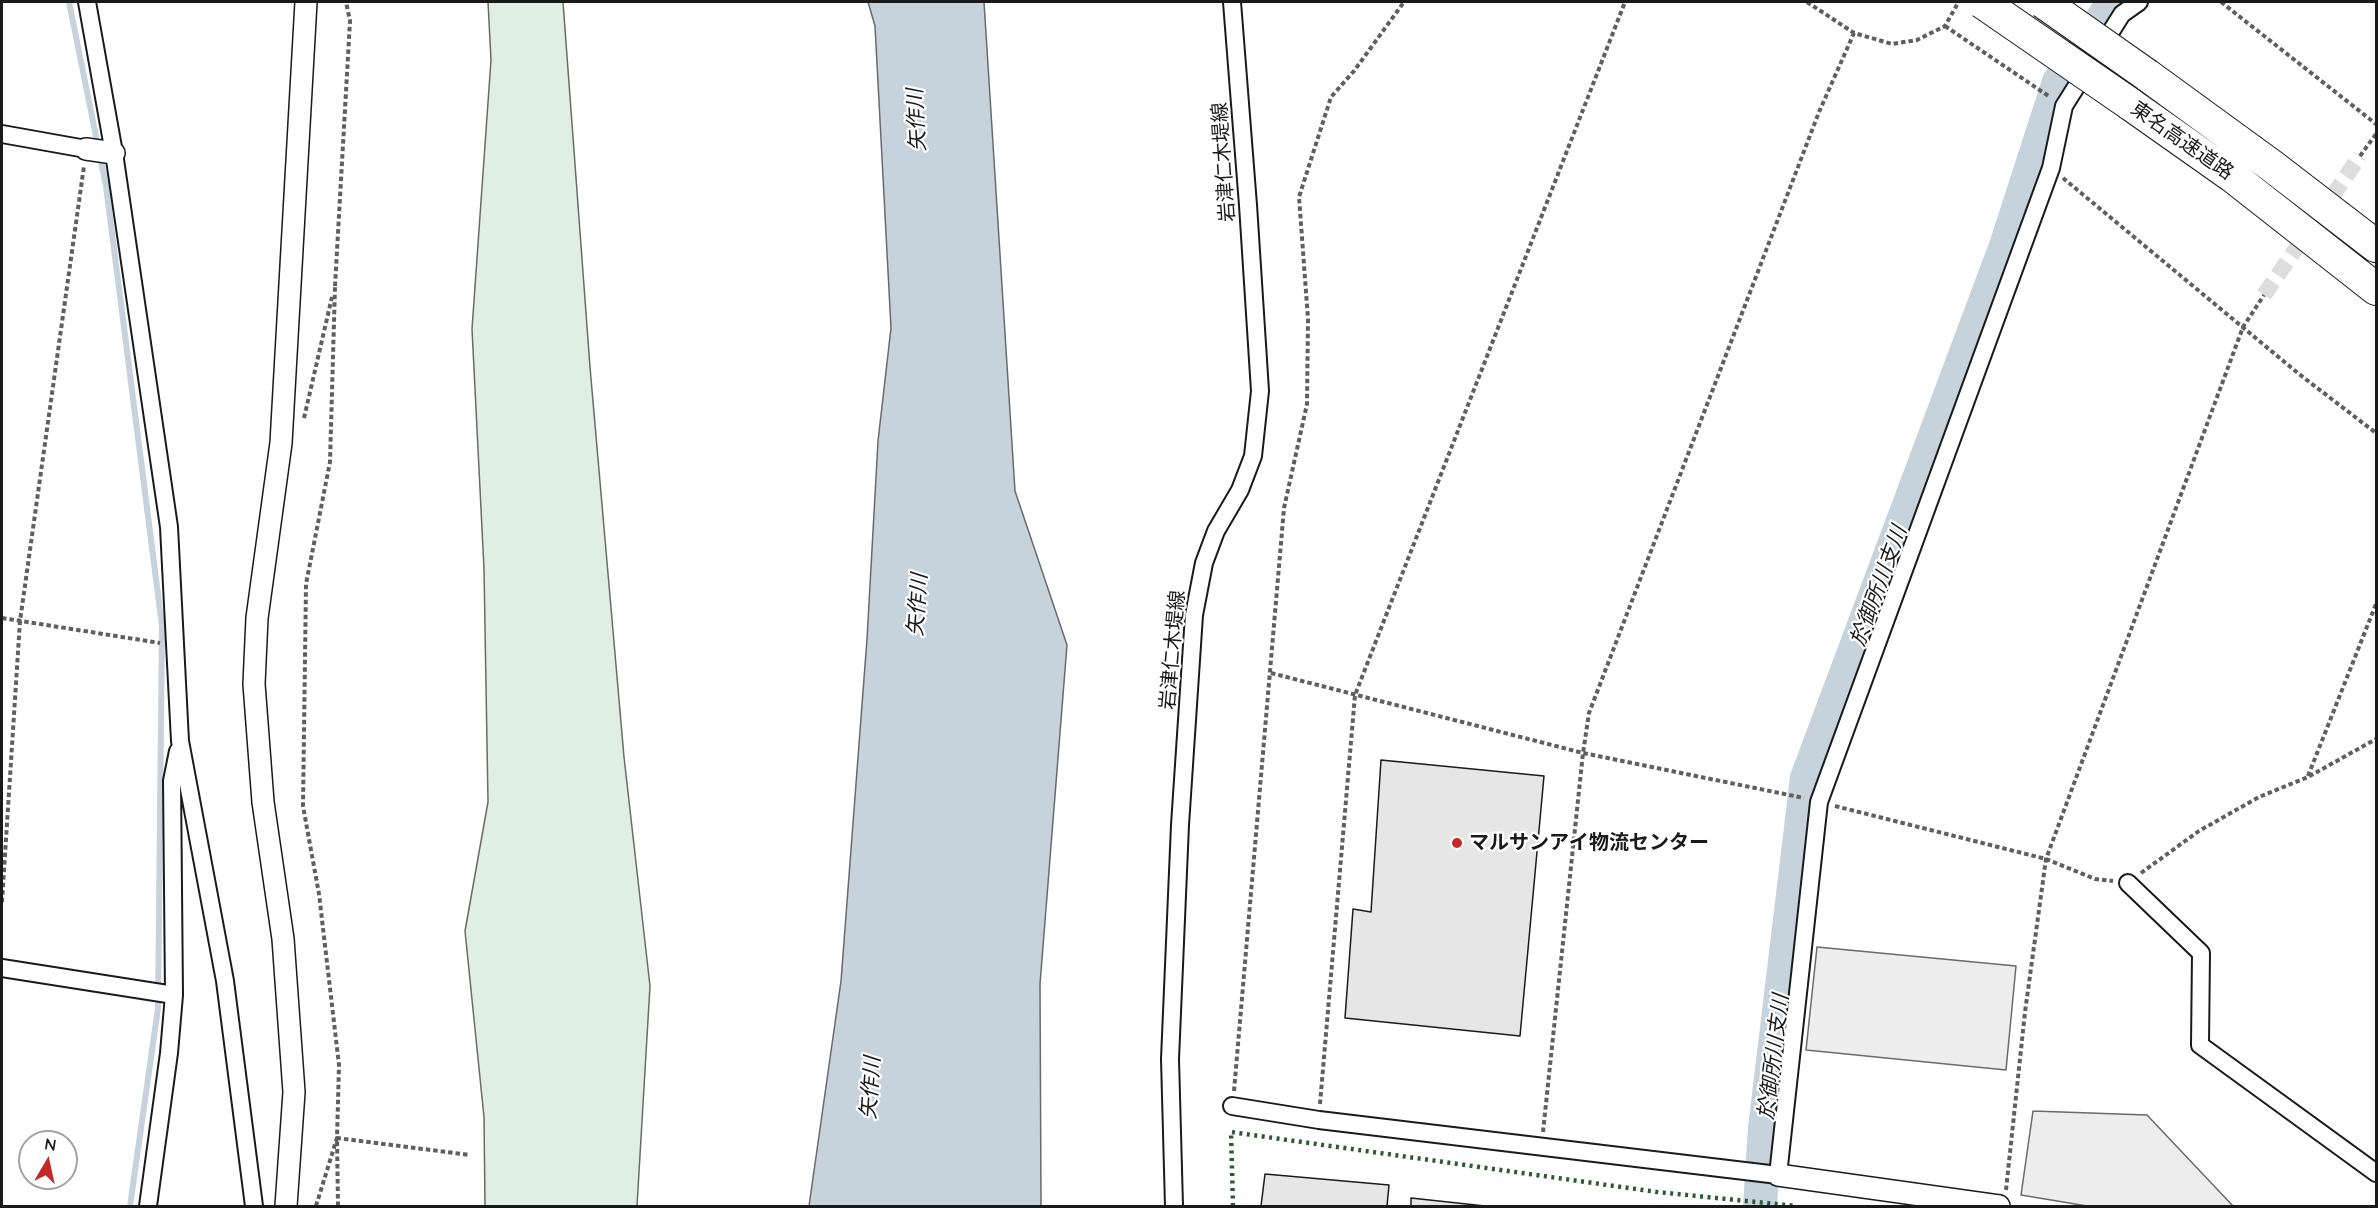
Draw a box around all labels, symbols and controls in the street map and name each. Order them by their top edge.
water label: 矢作川 [903,88,931,152]
street label: 東名高速道路 [2126,97,2238,185]
street label: 岩津仁木堤線 [1208,101,1240,223]
water label: 於御所川支川 [1846,522,1912,650]
water label: 矢作川 [903,573,933,637]
street label: 岩津仁木堤線 [1156,589,1190,711]
place label: マルサンアイ物流センター [1469,831,1709,855]
marker: マルサンアイ物流センター [1450,836,1464,850]
water label: 於御所川支川 [1754,993,1794,1121]
water label: 矢作川 [856,1056,886,1120]
north arrow [18,1130,78,1190]
text: N [43,1133,58,1155]

